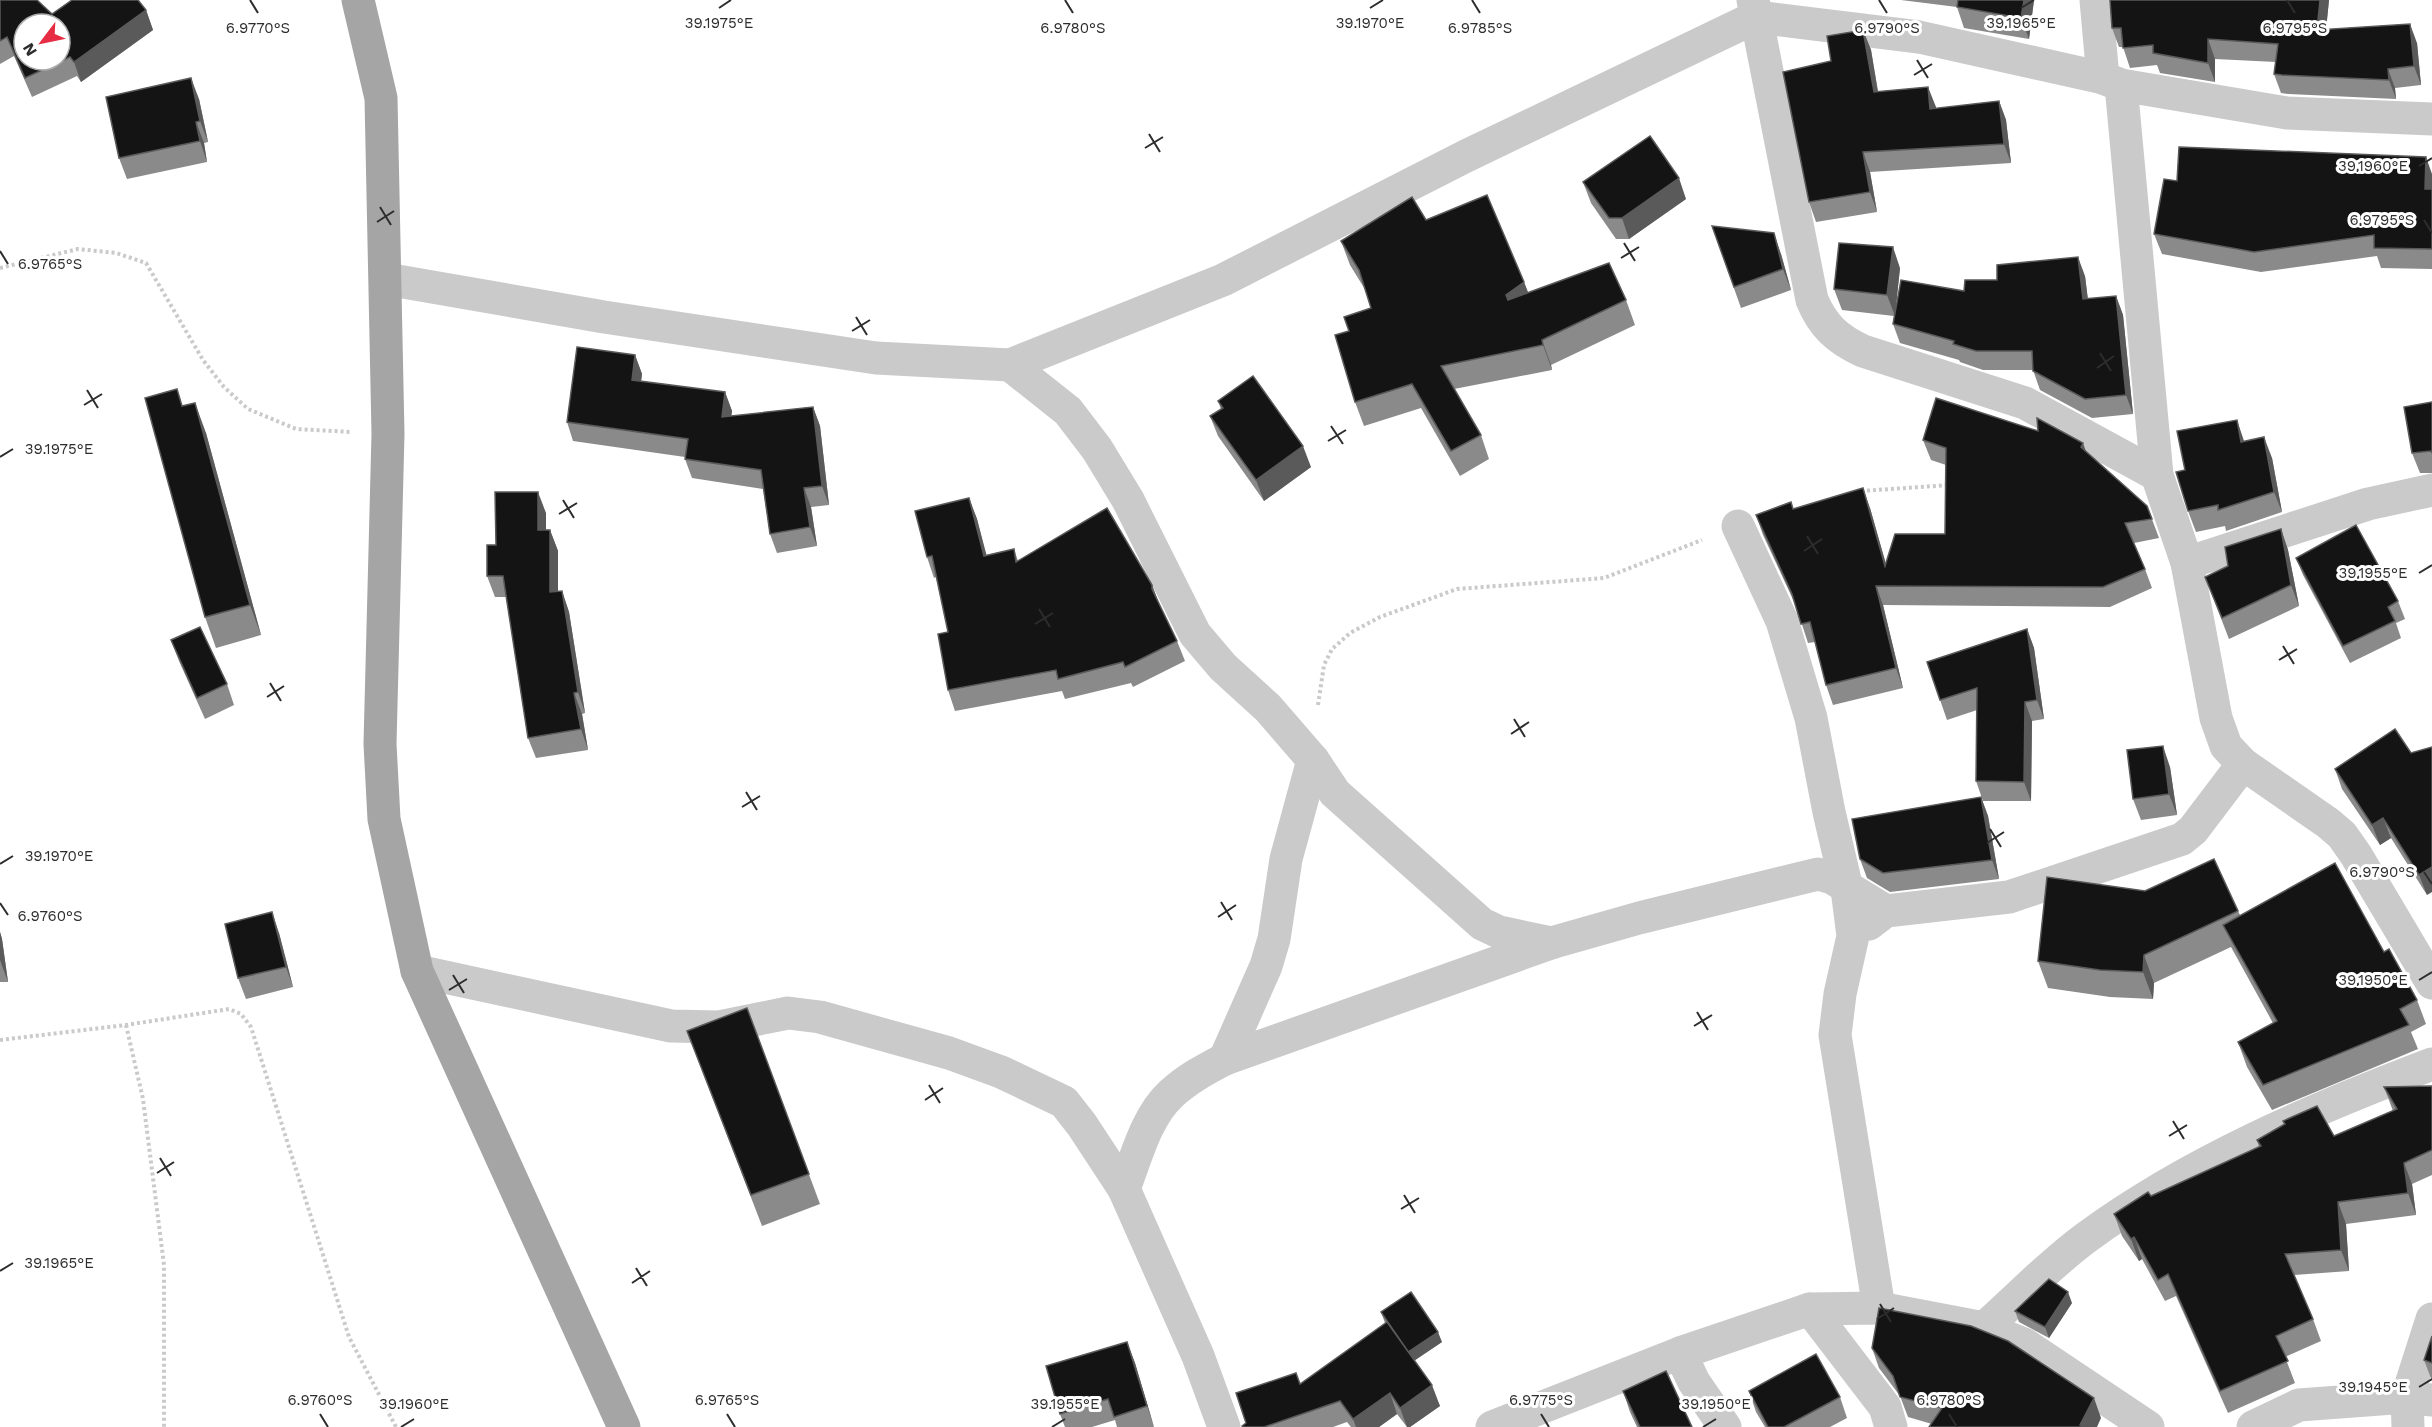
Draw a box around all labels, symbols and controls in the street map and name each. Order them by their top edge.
north arrow [12,12,72,72]
text: 39.1975°E [685,14,753,32]
text: 39.1970°E [1336,14,1404,32]
text: 39.1965°E [1986,14,2056,32]
text: 6.9770°S [226,19,290,37]
text: 6.9780°S [1040,19,1106,37]
text: 6.9785°S [1448,19,1512,37]
text: 6.9790°S [1854,19,1920,37]
text: 6.9795°S [2263,19,2327,37]
text: N [19,40,41,60]
text: 39.1960°E [2338,157,2408,175]
text: 6.9795°S [2350,211,2414,229]
text: 6.9765°S [18,255,82,273]
text: 39.1975°E [25,440,93,458]
text: 39.1955°E [2338,564,2408,582]
text: 39.1970°E [25,847,93,865]
text: 6.9790°S [2349,863,2415,881]
text: 6.9760°S [17,907,83,925]
text: 39.1950°E [2338,971,2408,989]
text: 39.1965°E [24,1254,94,1272]
text: 39.1945°E [2338,1378,2408,1396]
text: 6.9760°S [287,1391,353,1409]
text: 6.9765°S [695,1391,759,1409]
text: 6.9775°S [1509,1391,1573,1409]
text: 6.9780°S [1916,1391,1982,1409]
text: 39.1960°E [379,1395,449,1413]
text: 39.1955°E [1030,1395,1100,1413]
text: 39.1950°E [1681,1395,1751,1413]

